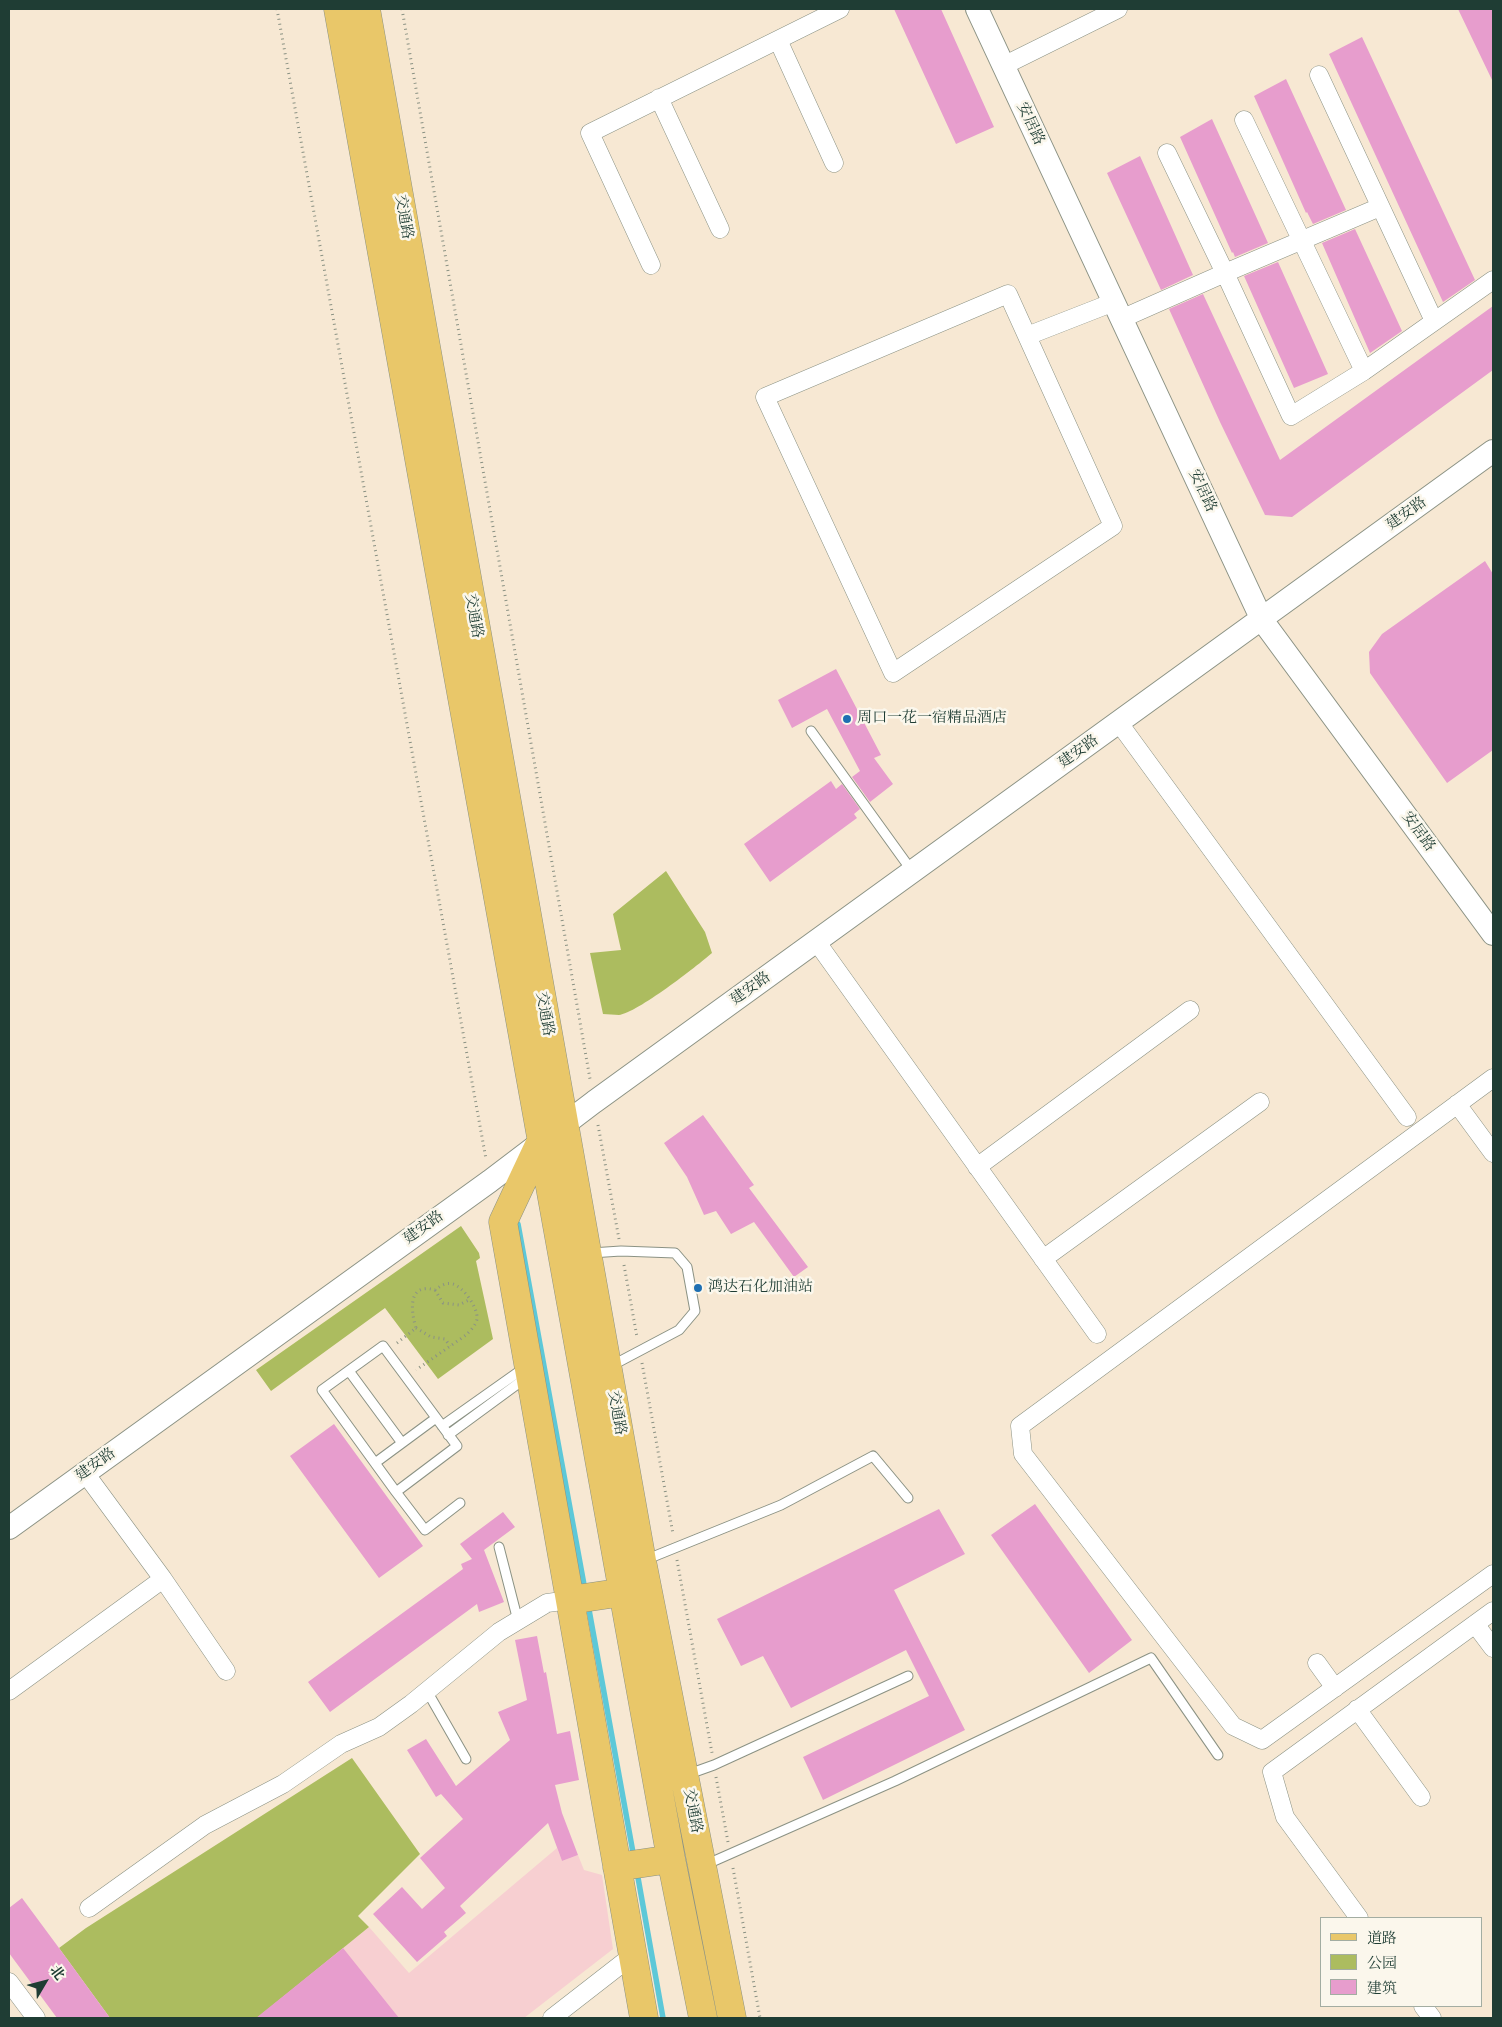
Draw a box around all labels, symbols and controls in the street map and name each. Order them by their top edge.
street label: 安居路 [1012,100,1048,148]
street label: 交通路 [390,193,416,241]
street label: 安居路 [1184,467,1220,515]
street label: 建安路 [1384,493,1430,535]
street label: 交通路 [460,592,486,640]
place label: 周口一花一宿精品酒店 [857,710,1007,728]
marker: 周口一花一宿精品酒店 [841,713,853,725]
street label: 建安路 [1056,731,1102,773]
street label: 安居路 [1397,809,1439,855]
street label: 建安路 [728,968,774,1010]
street label: 交通路 [531,990,557,1038]
street label: 建安路 [401,1207,447,1249]
place label: 鸿达石化加油站 [708,1279,813,1297]
marker: 鸿达石化加油站 [692,1282,704,1294]
street label: 交通路 [603,1389,629,1437]
street label: 建安路 [73,1444,119,1486]
street label: 交通路 [679,1787,705,1835]
legend [1320,1917,1482,2007]
text: 道路 [1367,1928,1397,1948]
text: 公园 [1367,1953,1397,1973]
north arrow [20,1957,70,2007]
text: 北 [46,1961,69,1984]
text: 建筑 [1367,1978,1397,1998]

